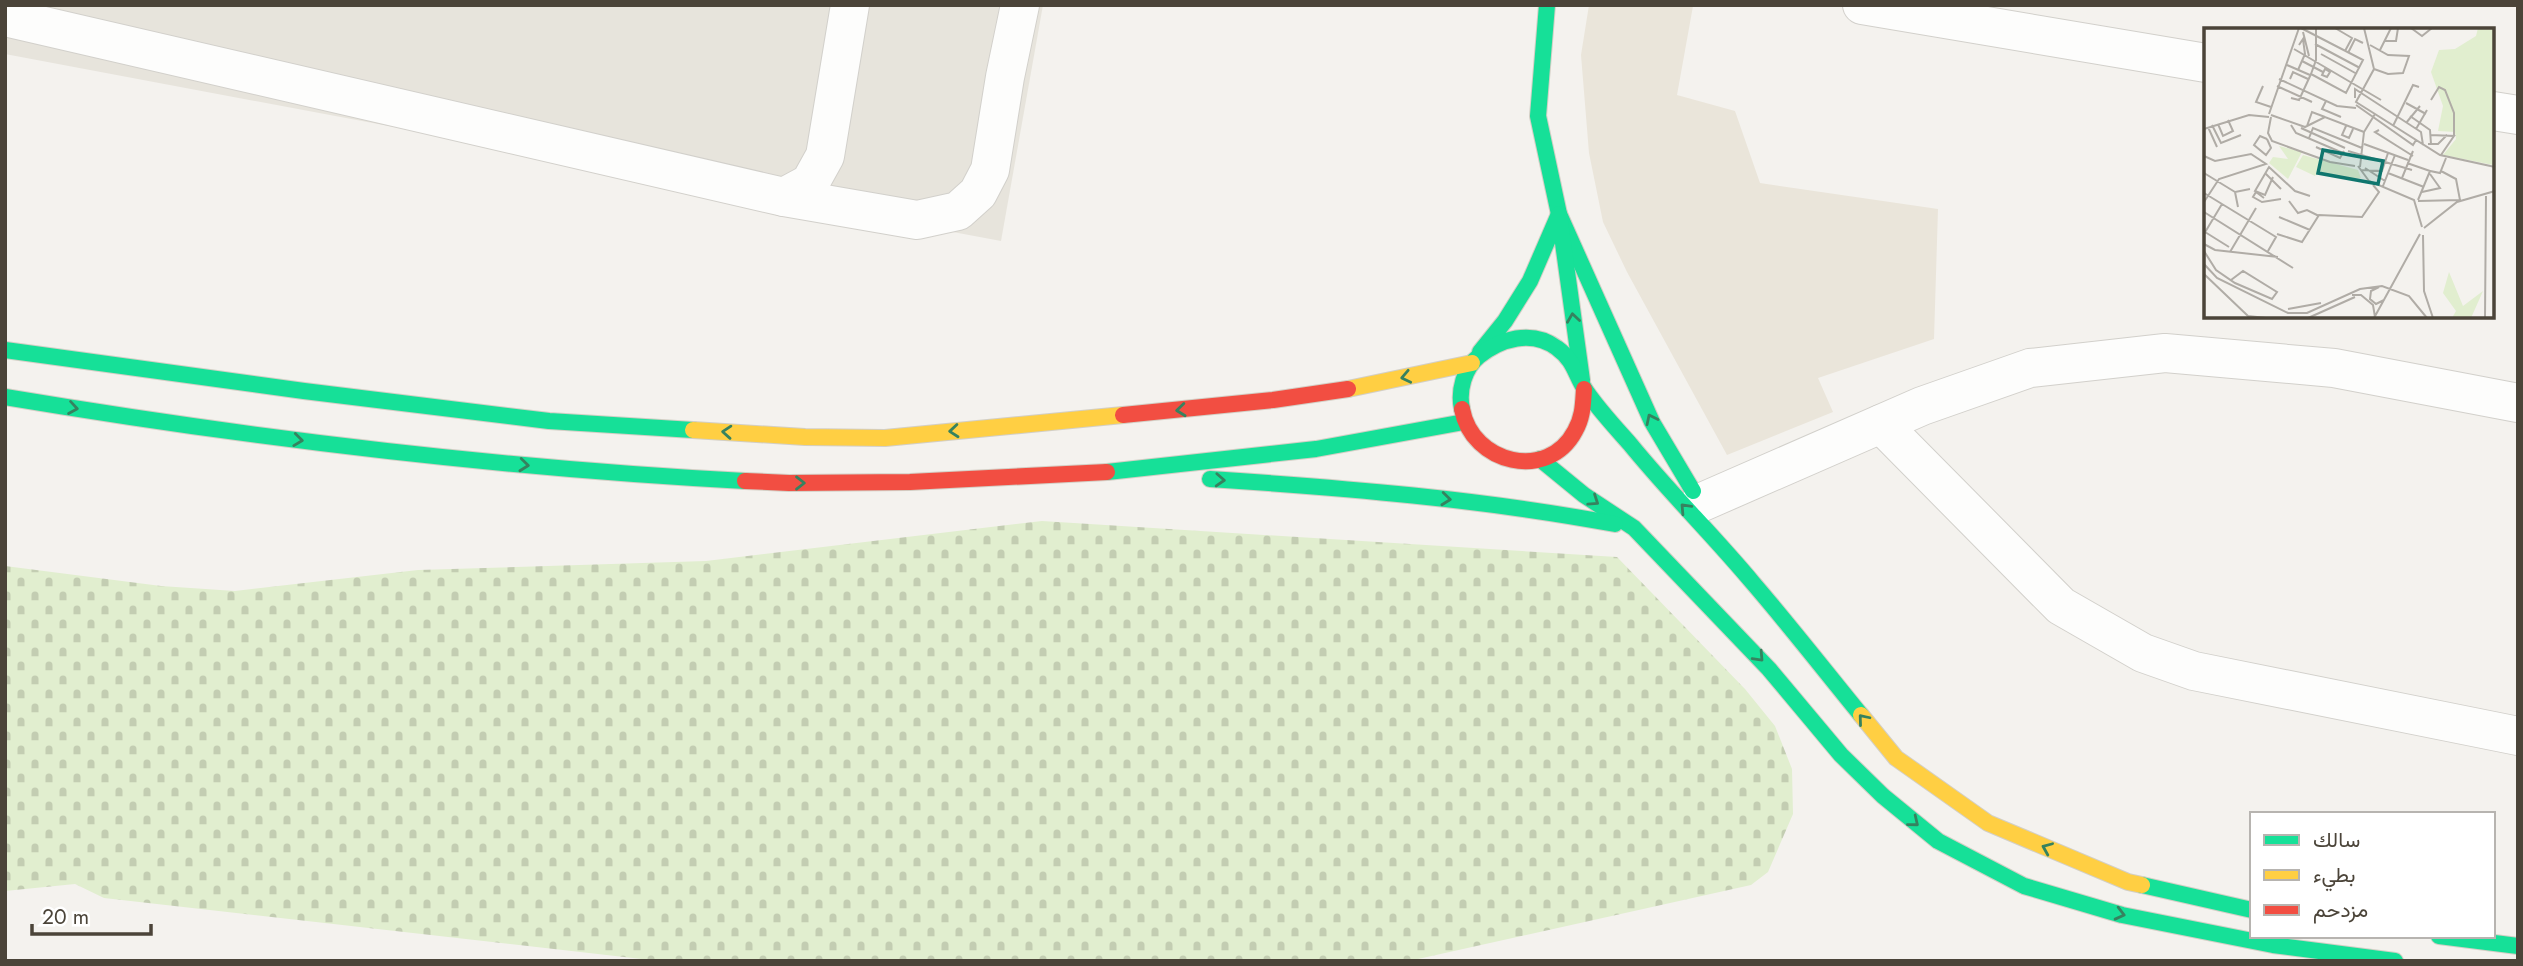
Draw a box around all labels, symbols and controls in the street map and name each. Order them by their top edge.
inset map [2204,28,2495,318]
one-way arrow [1566,313,1581,324]
one-way arrow [1400,369,1412,384]
one-way arrow [67,400,78,415]
one-way arrow [1175,402,1186,417]
one-way arrow [1646,414,1660,426]
one-way arrow [949,424,960,439]
one-way arrow [721,425,732,440]
one-way arrow [292,433,304,448]
one-way arrow [519,457,530,472]
one-way arrow [1215,472,1226,487]
one-way arrow [795,475,805,491]
one-way arrow [1441,492,1452,507]
one-way arrow [1586,493,1599,505]
one-way arrow [1680,503,1693,516]
one-way arrow [1750,649,1763,662]
one-way arrow [1859,714,1871,727]
legend [2250,812,2495,938]
one-way arrow [1906,814,1919,826]
text: سالك [2313,825,2360,855]
one-way arrow [2041,842,2054,856]
text: بطيء [2313,860,2356,892]
scale bar [32,892,150,936]
text: مزدحم [2313,895,2368,925]
text: 20 m [42,902,89,932]
one-way arrow [2114,906,2126,920]

